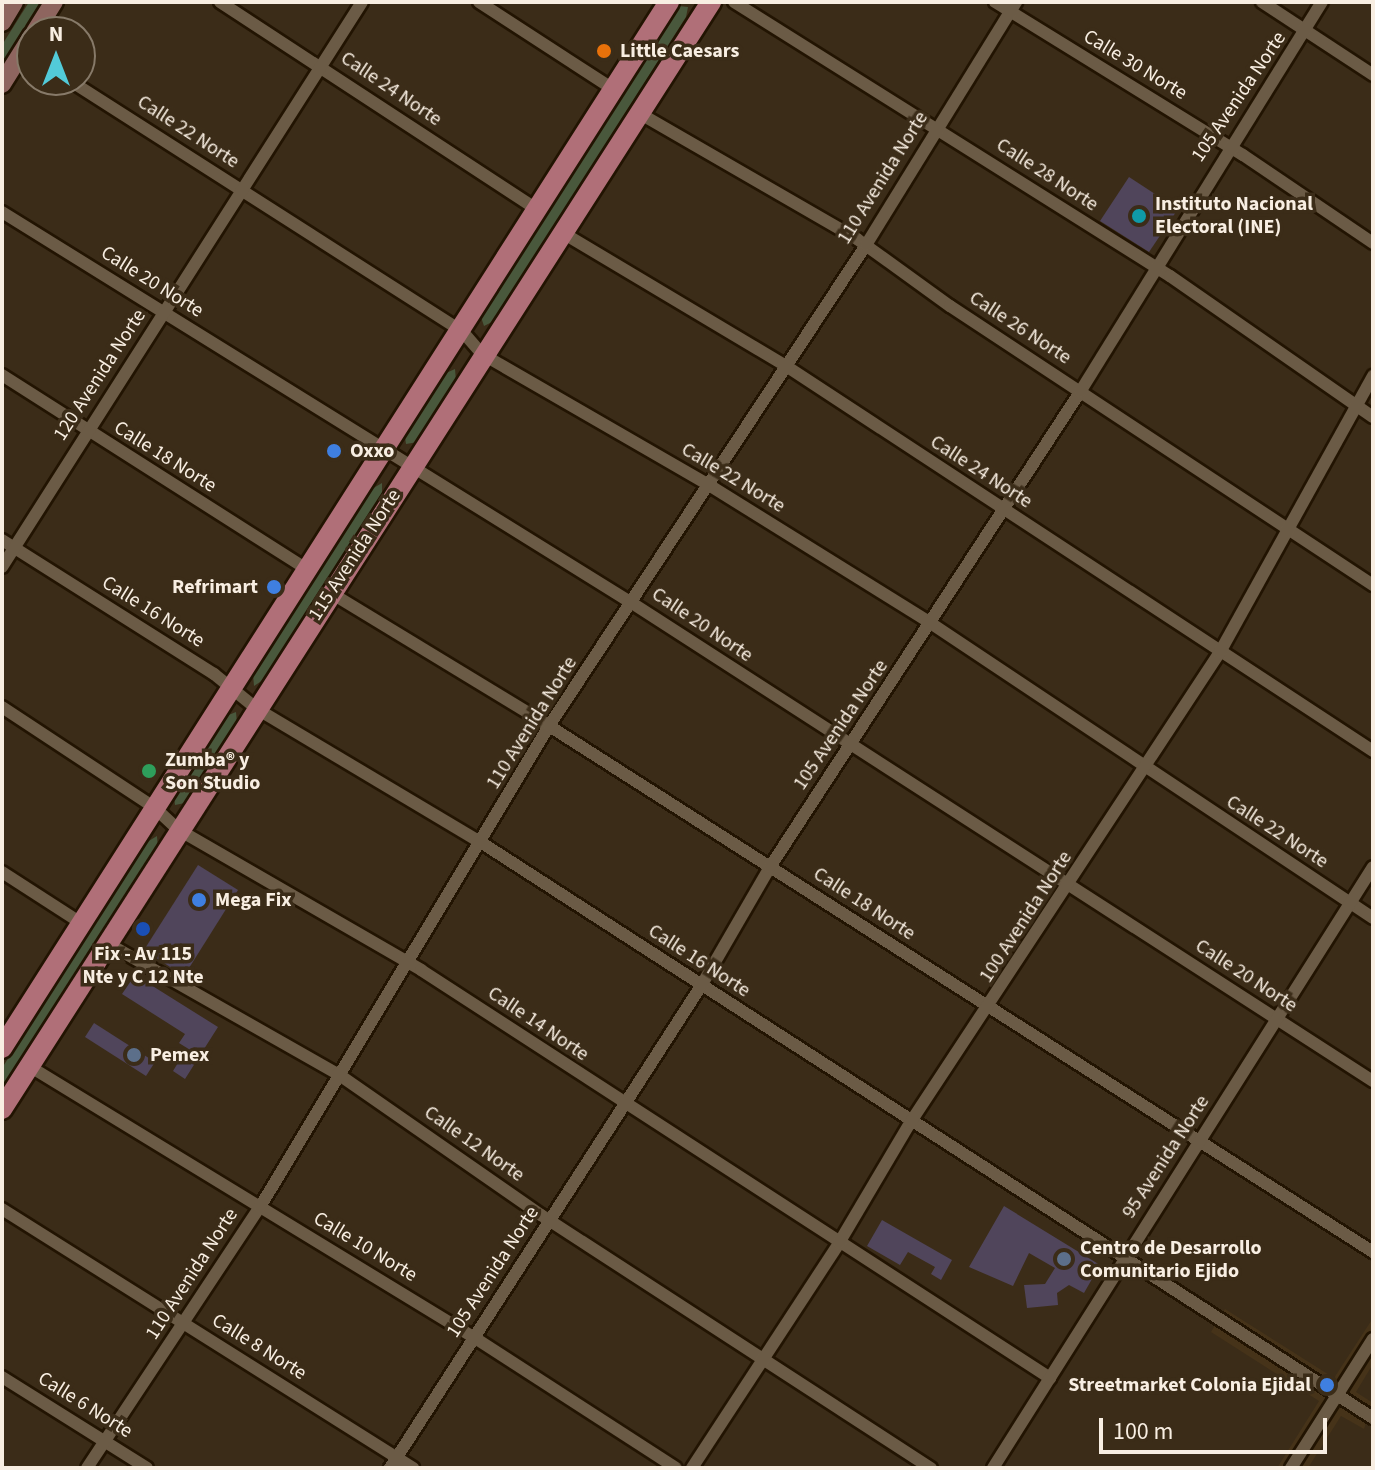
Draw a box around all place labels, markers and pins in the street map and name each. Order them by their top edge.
place label: Little Caesars [620,39,739,63]
marker: Little Caesars [595,42,613,60]
place label: Instituto Nacional Electoral (INE) [1155,192,1313,239]
marker: Instituto Nacional Electoral (INE) [1130,207,1148,225]
place label: Oxxo [350,439,394,463]
marker: Oxxo [325,442,343,460]
place label: Refrimart [172,575,258,599]
marker: Refrimart [265,578,283,596]
place label: Zumba® y Son Studio [165,748,260,795]
marker: Zumba® y Son Studio [140,762,158,780]
place label: Mega Fix [215,888,292,912]
marker: Mega Fix [190,891,208,909]
marker: Fix - Av 115 Nte y C 12 Nte [134,920,152,938]
place label: Fix - Av 115 Nte y C 12 Nte [82,942,204,989]
place label: Pemex [150,1043,209,1067]
marker: Pemex [125,1046,143,1064]
place label: Centro de Desarrollo Comunitario Ejido [1080,1236,1262,1283]
marker: Centro de Desarrollo Comunitario Ejido [1055,1250,1073,1268]
place label: Streetmarket Colonia Ejidal [1068,1373,1311,1397]
marker: Streetmarket Colonia Ejidal [1318,1376,1336,1394]

